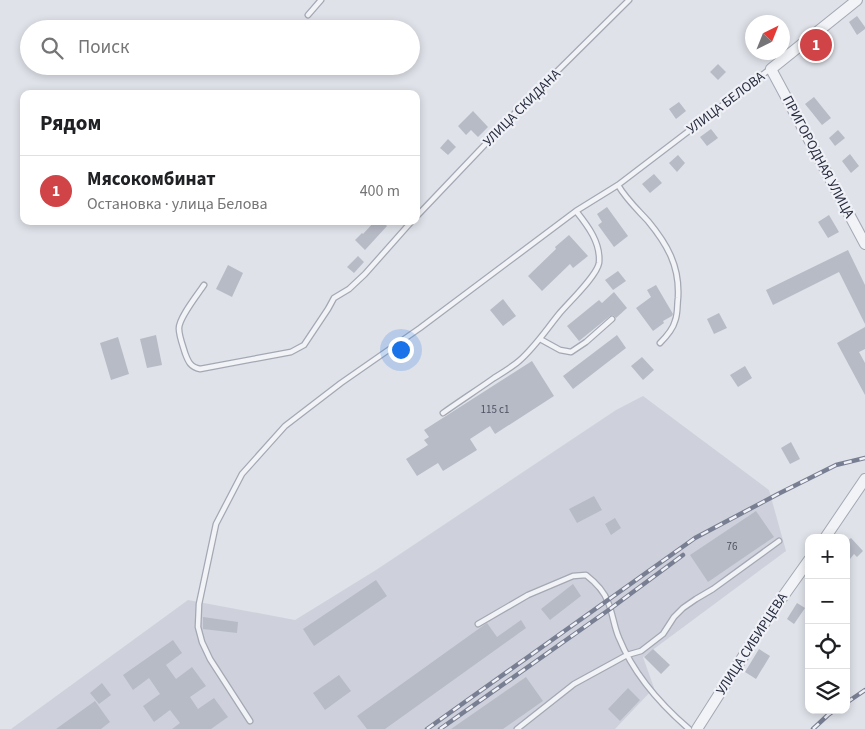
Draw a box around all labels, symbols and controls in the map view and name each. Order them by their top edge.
north arrow [745,15,790,60]
search box [20,20,420,75]
pin: 1 [800,26,832,64]
icon: search [38,34,66,62]
text: Поиск [78,34,129,61]
street label: УЛИЦА СКИДАНА [479,64,566,151]
street label: УЛИЦА БЕЛОВА [683,67,770,139]
street label: ПРИГОРОДНАЯ УЛИЦА [777,92,859,222]
text: Рядом [40,108,101,138]
text: Мясокомбинат [87,166,216,193]
text: 1 [52,180,60,202]
text: 400 m [360,180,400,202]
text: Остановка · улица Белова [87,193,268,215]
your location [388,337,414,363]
house number: 115 с1 [480,402,510,417]
map controls [805,534,850,714]
button: + [805,534,850,579]
house number: 76 [727,539,738,554]
button: − [805,579,850,624]
street label: УЛИЦА СИБИРЦЕВА [711,589,793,699]
button: locate [805,624,850,669]
button: layers [805,669,850,714]

